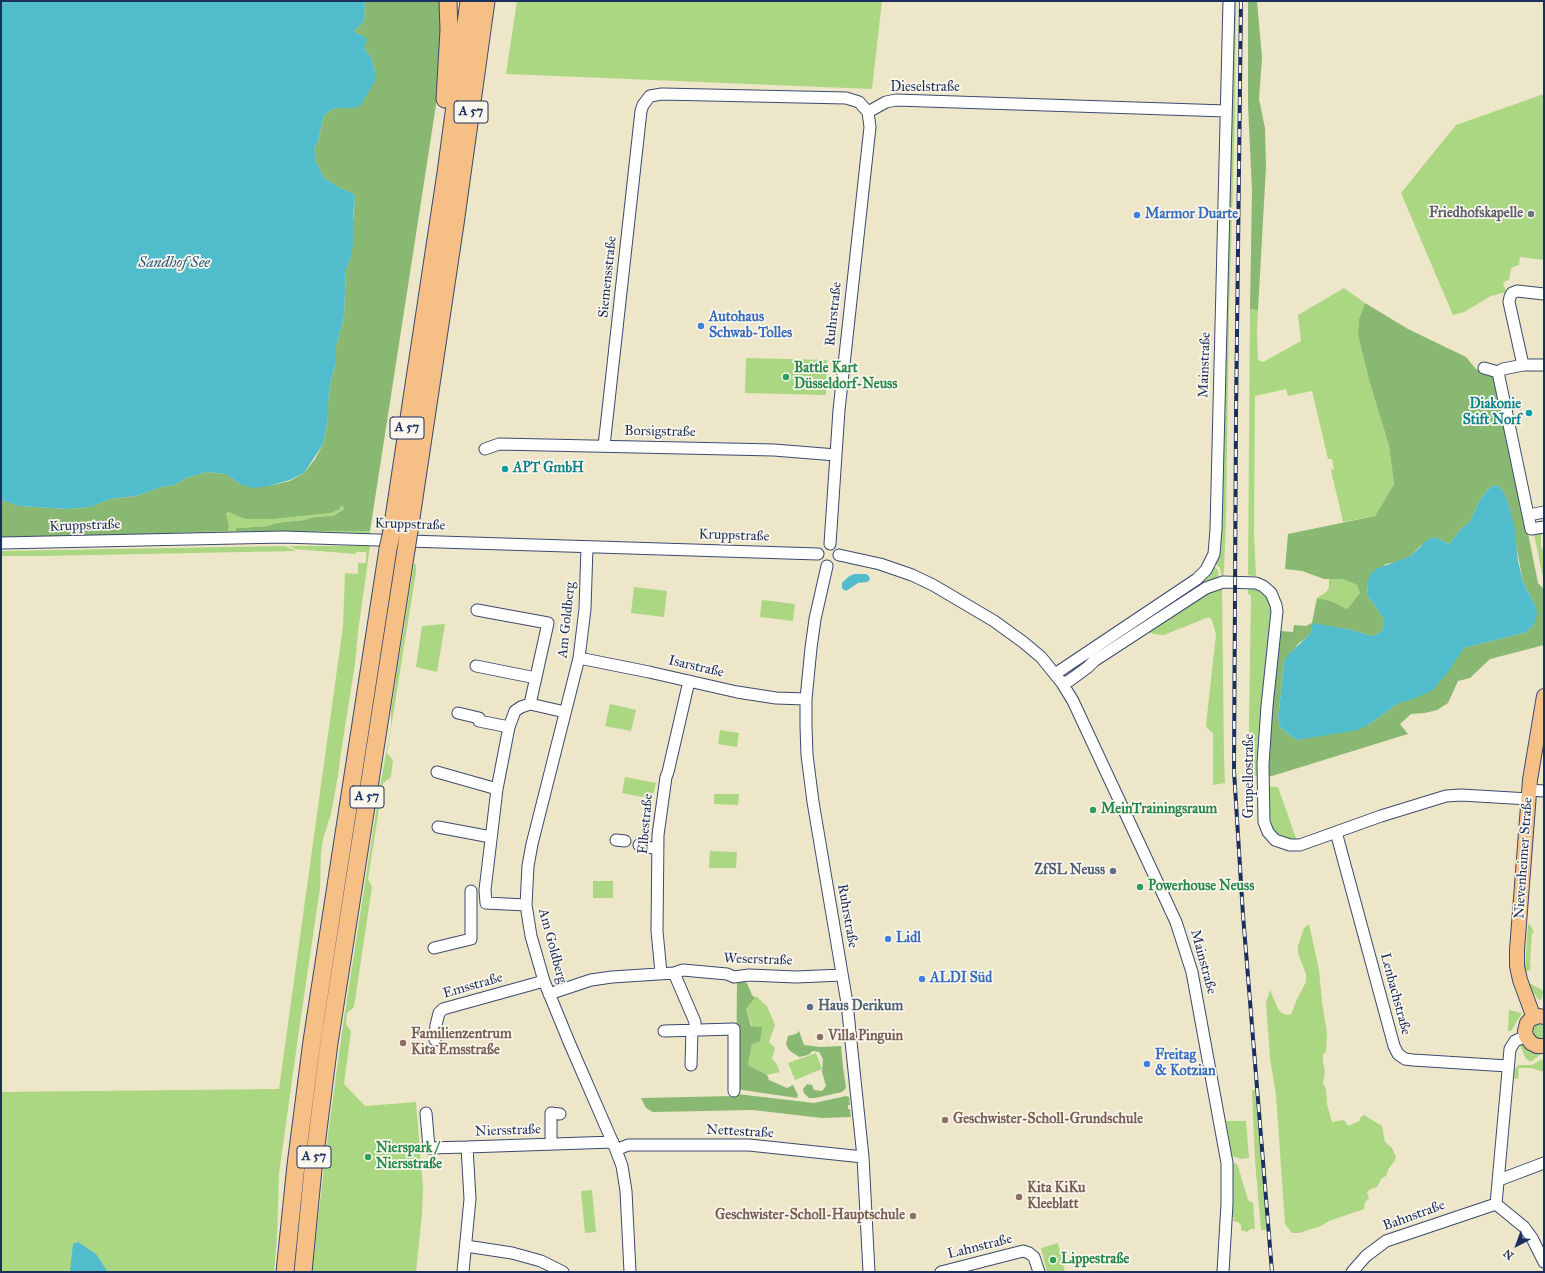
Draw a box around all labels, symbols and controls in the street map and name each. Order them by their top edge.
street label: Dieselstraße [890,80,960,96]
road number: A 57 [454,101,488,123]
place label: Friedhofskapelle [1429,206,1523,222]
place label: Marmor Duarte [1145,207,1238,223]
marker: Friedhofskapelle [1526,209,1536,219]
marker: Marmor Duarte [1132,210,1142,220]
street label: Siemensstraße [595,235,621,319]
water label: Sandhof See [138,254,210,272]
street label: Ruhrstraße [822,281,846,347]
place label: Autohaus Schwab-Tolles [709,310,792,342]
marker: Autohaus Schwab-Tolles [696,321,706,331]
street label: Mainstraße [1195,332,1215,398]
place label: Battle Kart Düsseldorf-Neuss [794,361,897,394]
marker: Battle Kart Düsseldorf-Neuss [781,372,791,382]
place label: Diakonie Stift Norf [1463,397,1521,430]
marker: Diakonie Stift Norf [1524,408,1534,418]
road number: A 57 [390,417,424,439]
street label: Borsigstraße [624,423,696,441]
place label: APT GmbH [513,461,584,477]
marker: APT GmbH [500,464,510,474]
street label: Kruppstraße [374,515,446,535]
street label: Kruppstraße [49,516,121,536]
street label: Kruppstraße [698,526,770,546]
street label: Am Goldberg [555,581,579,659]
street label: Isarstraße [667,652,725,682]
street label: Grupellostraße [1242,734,1258,818]
road number: A 57 [350,786,384,808]
street label: Elbestraße [635,793,657,855]
street label: Nievenheimer Straße [1511,797,1537,919]
place label: MeinTrainingsraum [1101,802,1217,818]
marker: MeinTrainingsraum [1088,805,1098,815]
place label: ZfSL Neuss [1034,863,1105,879]
marker: ZfSL Neuss [1108,866,1118,876]
place label: Powerhouse Neuss [1148,879,1254,895]
marker: Powerhouse Neuss [1135,882,1145,892]
street label: Ruhrstraße [833,883,861,949]
street label: Am Goldberg [534,907,570,985]
street label: Mainstraße [1186,928,1220,996]
place label: Lidl [896,931,921,947]
marker: Lidl [883,934,893,944]
street label: Weserstraße [723,950,793,970]
street label: Lenbachstraße [1376,951,1414,1037]
street label: Emsstraße [441,969,505,1003]
place label: ALDI Süd [930,971,992,987]
marker: ALDI Süd [917,974,927,984]
place label: Haus Derikum [818,999,903,1015]
marker: Haus Derikum [805,1002,815,1012]
place label: Familienzentrum Kita Emsstraße [411,1027,512,1060]
place label: Villa Pinguin [828,1029,903,1045]
marker: Villa Pinguin [815,1032,825,1042]
marker: Familienzentrum Kita Emsstraße [398,1038,408,1048]
place label: Freitag & Kotzian [1155,1048,1216,1080]
marker: Freitag & Kotzian [1142,1059,1152,1069]
place label: Geschwister-Scholl-Grundschule [953,1112,1143,1128]
marker: Geschwister-Scholl-Grundschule [940,1115,950,1125]
street label: Niersstraße [475,1121,541,1141]
street label: Nettestraße [706,1122,774,1142]
place label: Nierspark / Niersstraße [376,1141,442,1174]
road number: A 57 [297,1146,331,1168]
marker: Nierspark / Niersstraße [363,1152,373,1162]
place label: Kita KiKu Kleeblatt [1027,1181,1086,1214]
marker: Kita KiKu Kleeblatt [1014,1192,1024,1202]
street label: Bahnstraße [1381,1197,1447,1235]
place label: Geschwister-Scholl-Hauptschule [715,1208,905,1224]
marker: Geschwister-Scholl-Hauptschule [908,1211,918,1221]
north arrow [1497,1225,1537,1265]
street label: Lahnstraße [946,1231,1014,1263]
text: N [1501,1246,1517,1262]
place label: Lippestraße [1061,1252,1129,1268]
marker: Lippestraße [1048,1255,1058,1265]

